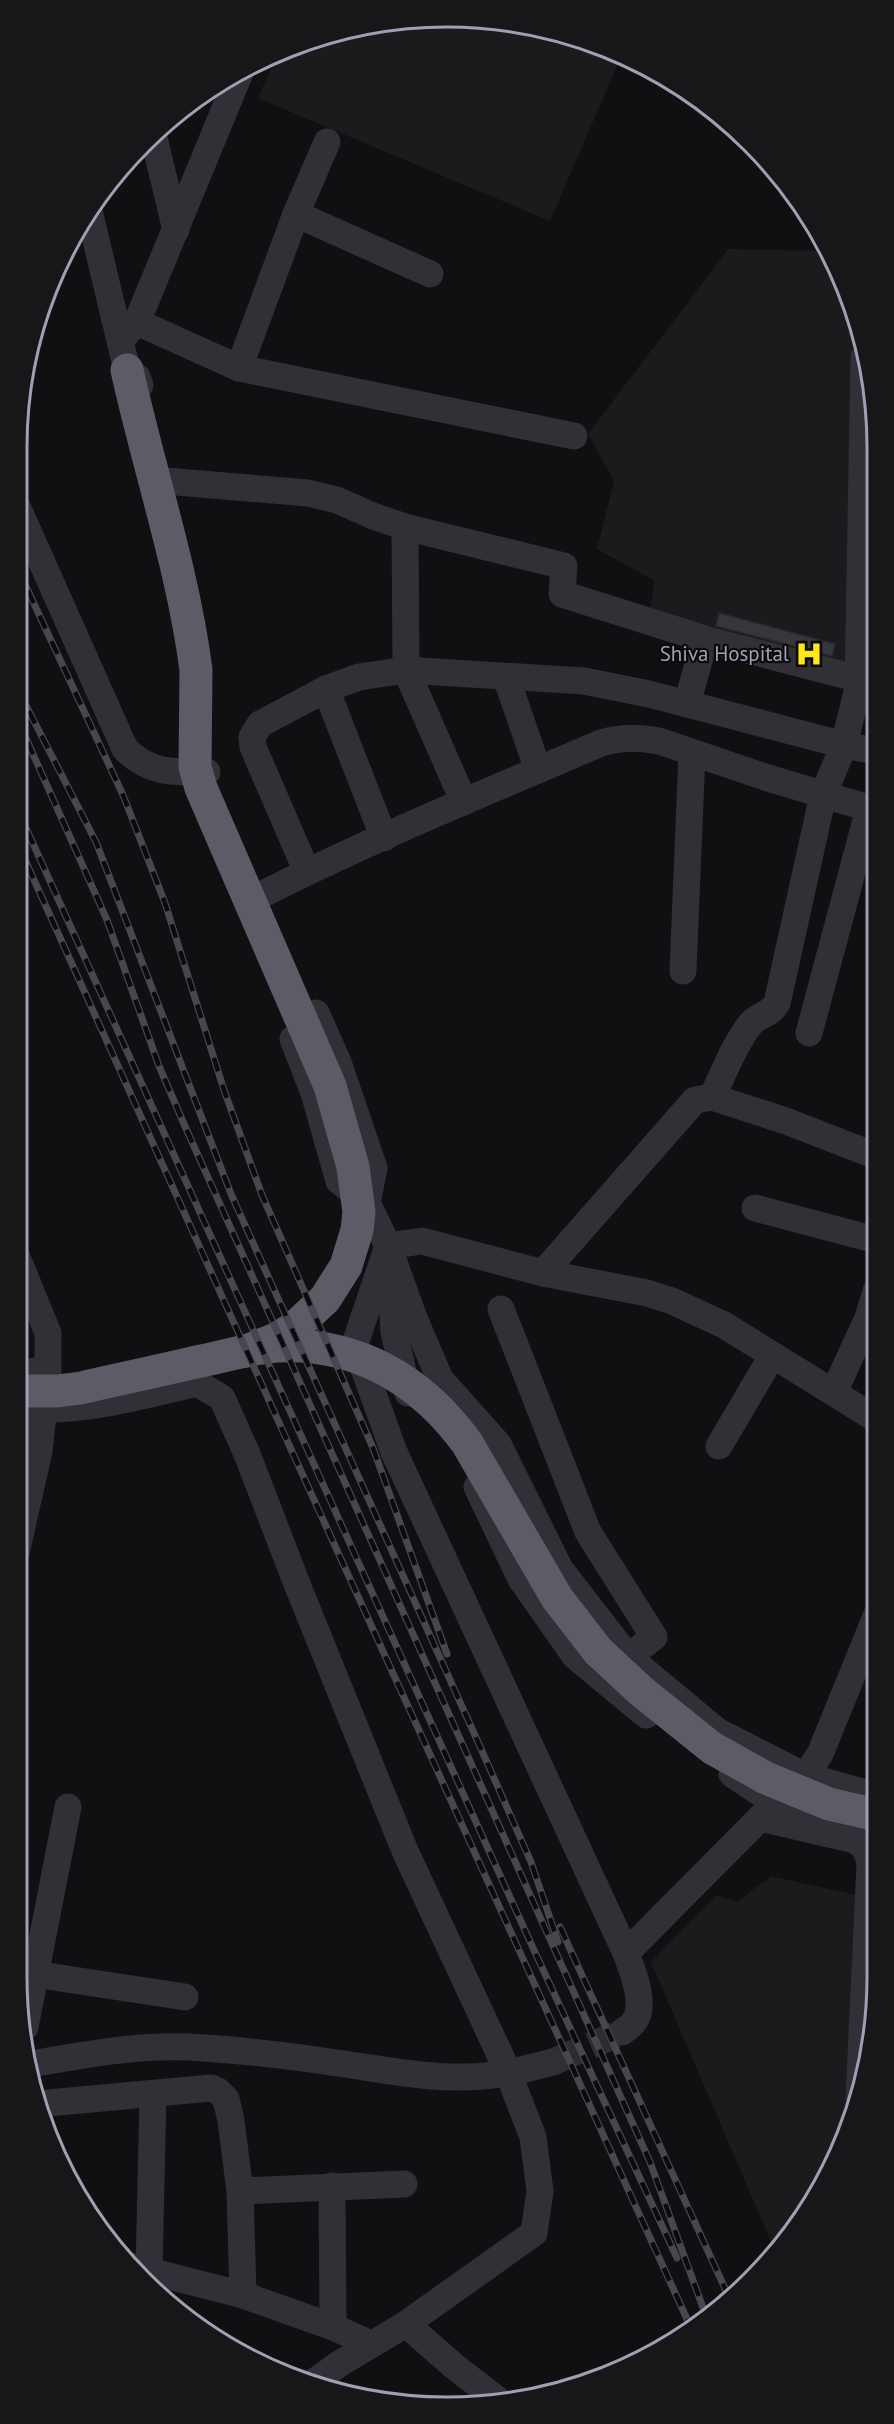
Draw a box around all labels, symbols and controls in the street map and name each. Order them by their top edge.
hospital icon: Shiva Hospital [794,639,824,669]
place label: Shiva Hospital [660,640,789,667]

